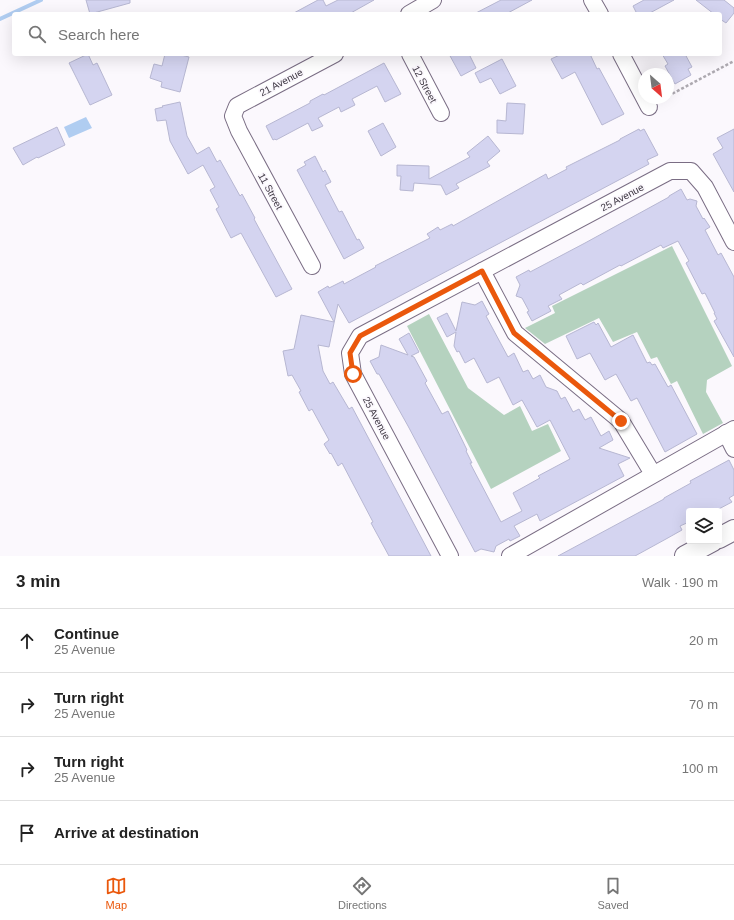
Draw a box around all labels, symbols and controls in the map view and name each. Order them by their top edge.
search box [12,12,722,56]
icon: search [26,23,48,45]
text: Search here [58,26,140,43]
street label: 12 Street [410,64,439,105]
street label: 21 Avenue [258,66,305,98]
north arrow [638,68,674,104]
street label: 11 Street [256,171,285,212]
street label: 25 Avenue [599,181,646,213]
route start [344,365,362,383]
street label: 25 Avenue [361,395,393,442]
route end [612,412,630,430]
map controls [686,508,722,544]
button: layers [686,508,722,544]
text: 3 min [16,572,60,591]
text: Walk · 190 m [642,575,718,590]
text: Continue [54,625,119,642]
icon: ahead [16,630,38,652]
text: 20 m [689,633,718,648]
text: 25 Avenue [54,642,115,657]
text: Turn right [54,689,124,706]
icon: right [16,694,38,716]
text: 70 m [689,697,718,712]
text: 25 Avenue [54,706,115,721]
text: Turn right [54,753,124,770]
icon: right [16,758,38,780]
text: 100 m [682,761,718,776]
text: 25 Avenue [54,770,115,785]
icon: arrive [16,822,38,844]
text: Arrive at destination [54,824,199,841]
tab: Map [105,875,127,911]
tab: Directions [338,875,387,911]
tab: Saved [597,875,629,911]

